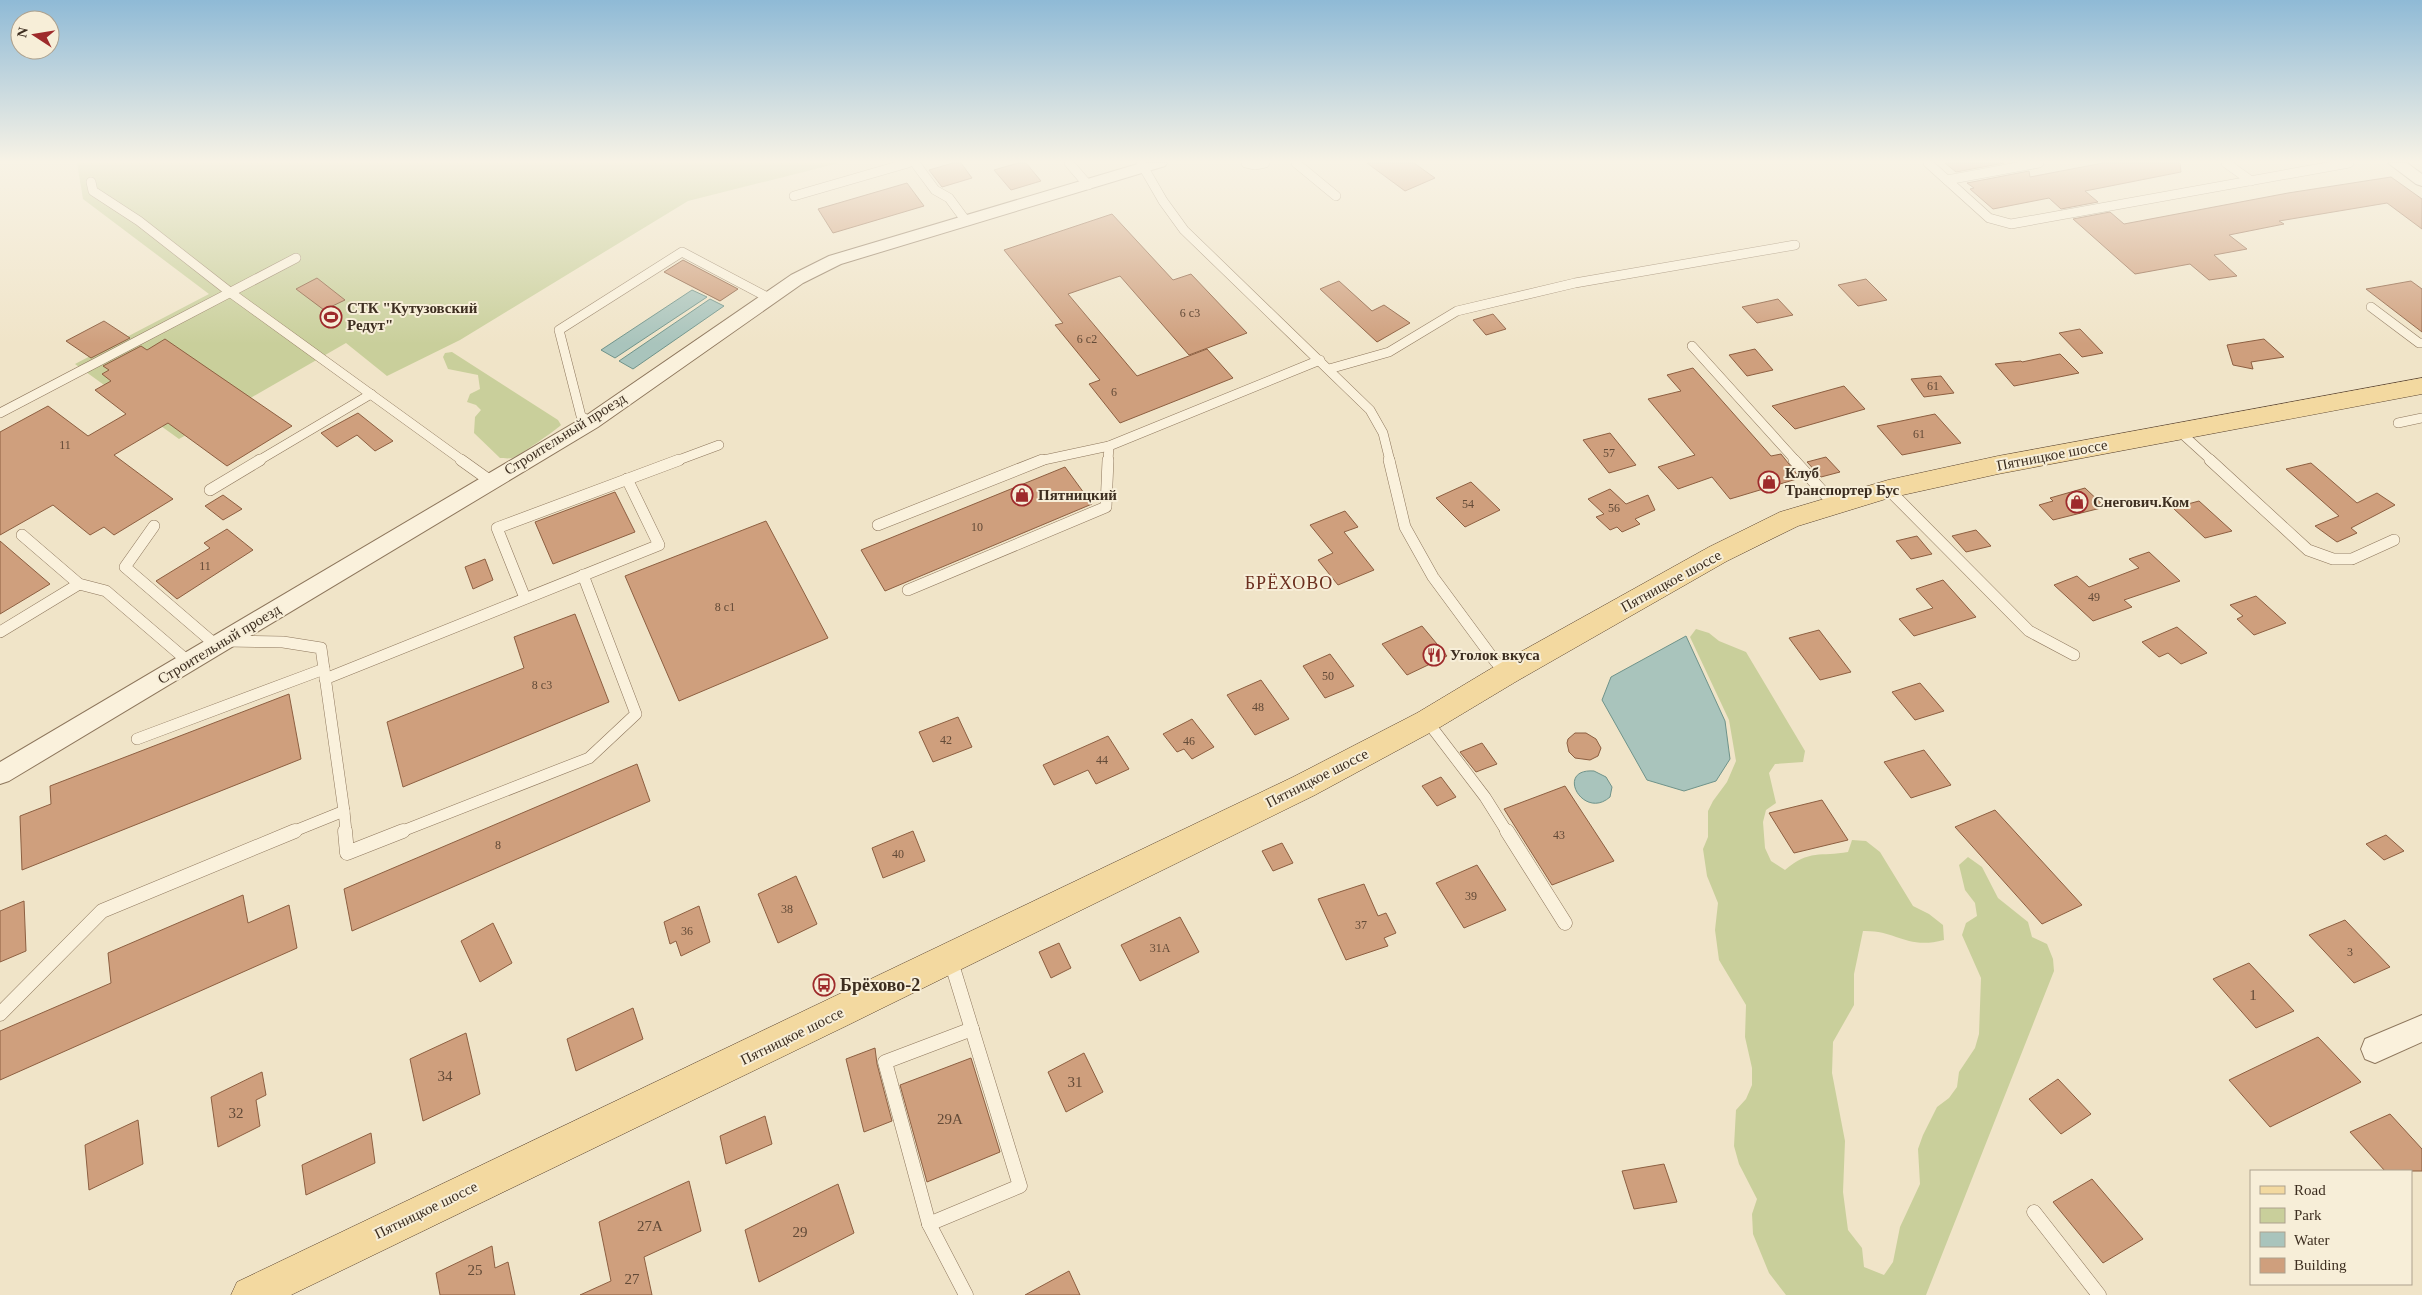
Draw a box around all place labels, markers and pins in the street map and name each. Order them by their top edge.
place label: СТК "Кутузовский Редут" [347,300,478,333]
sports icon: СТК "Кутузовский Редут" [319,305,343,329]
place label: Клуб Транспортер Бус [1785,465,1900,498]
shop icon: Клуб Транспортер Бус [1757,470,1781,494]
shop icon: Пятницкий [1010,483,1034,507]
place label: Пятницкий [1038,487,1117,503]
shop icon: Снегович.Ком [2065,490,2089,514]
place label: Снегович.Ком [2093,494,2189,510]
restaurant icon: Уголок вкуса [1422,643,1446,667]
place label: Уголок вкуса [1450,647,1540,663]
bus stop icon: Брёхово-2 [812,973,836,997]
place label: Брёхово-2 [840,975,920,995]

